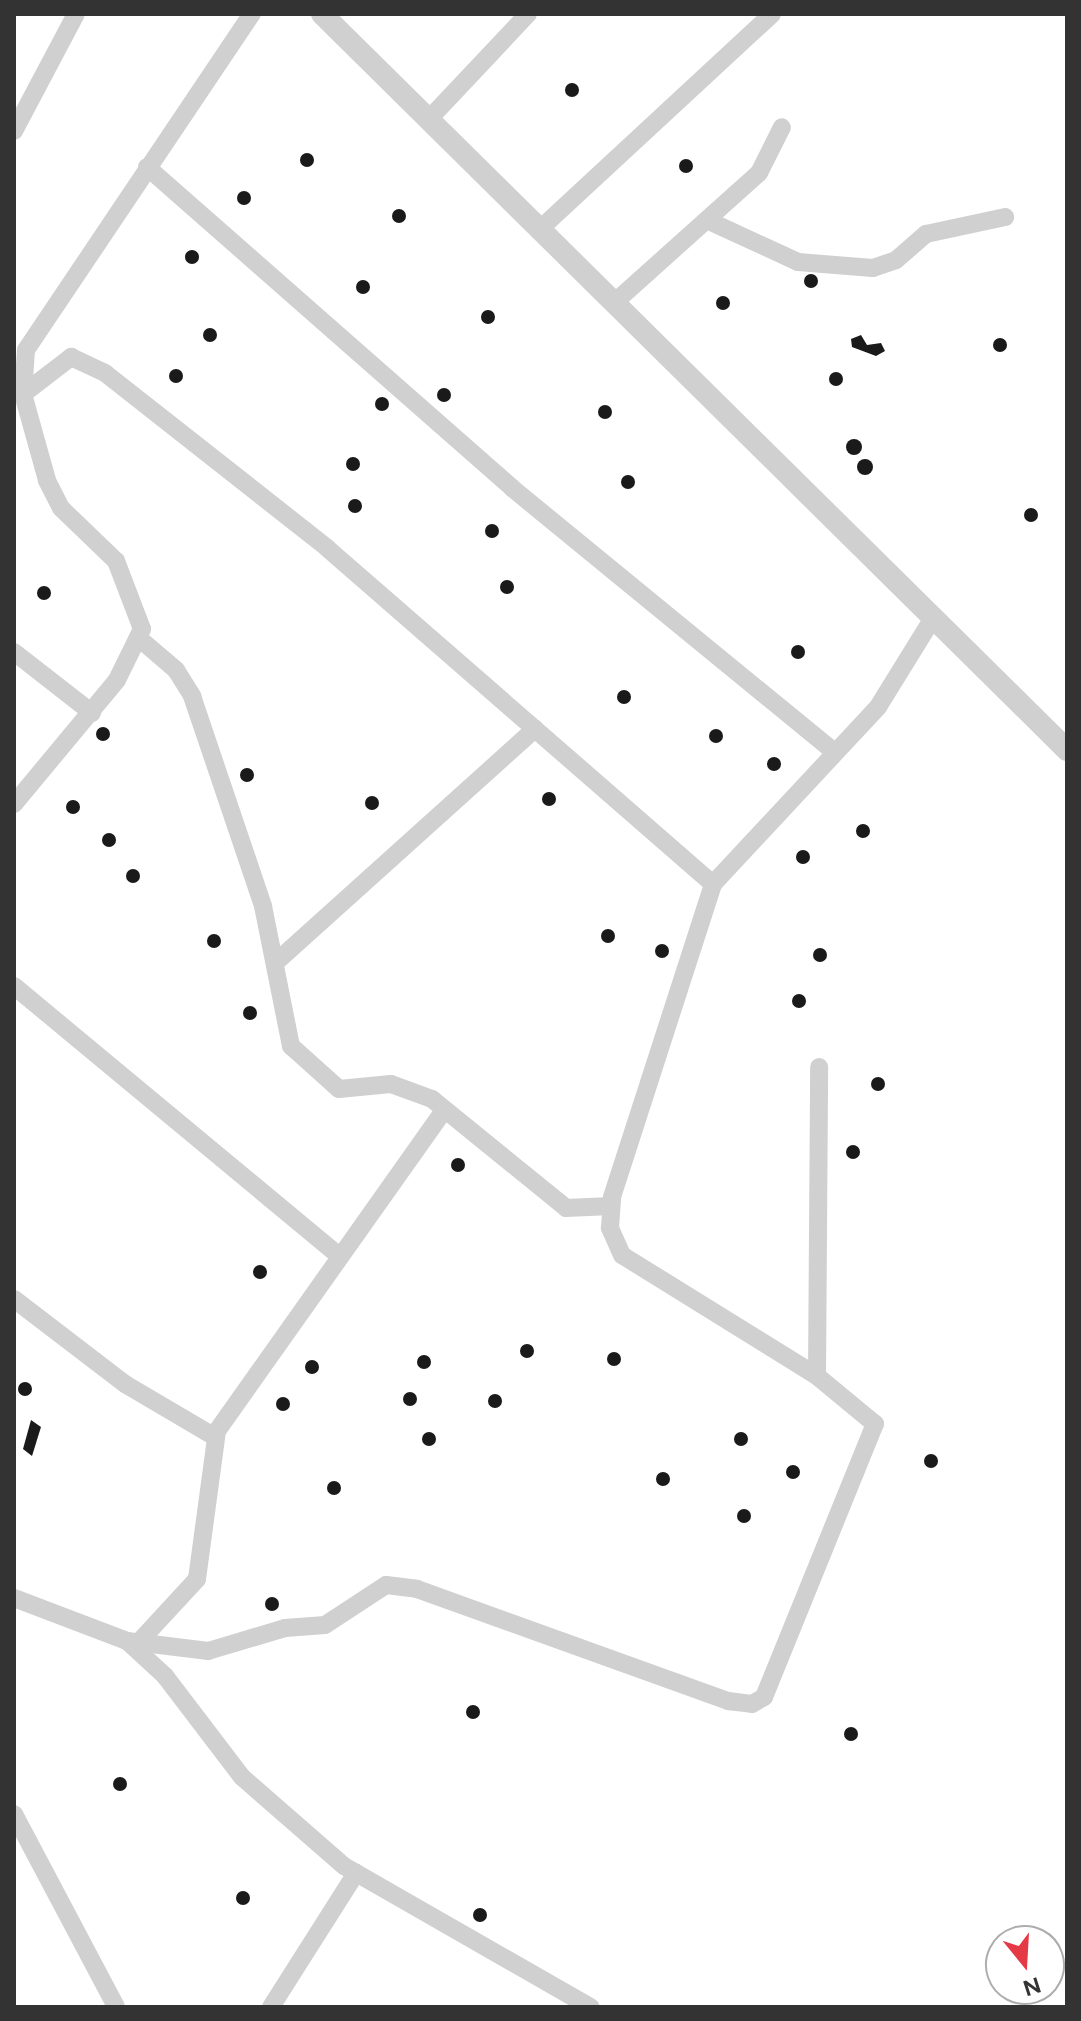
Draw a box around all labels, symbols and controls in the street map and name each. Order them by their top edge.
north arrow [985,1925,1065,2005]
text: N [1020,1971,1044,2002]

